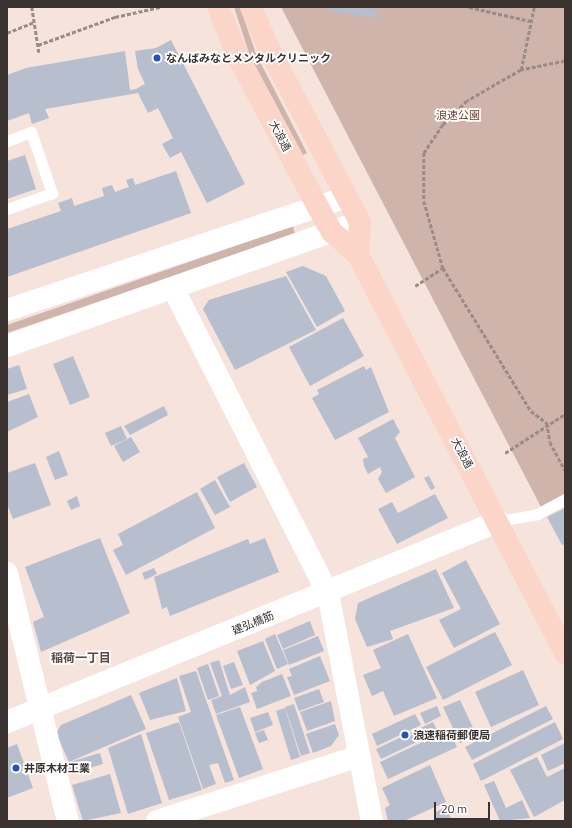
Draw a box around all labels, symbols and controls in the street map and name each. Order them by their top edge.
place label: なんばみなとメンタルクリニック [166,51,331,65]
marker: なんばみなとメンタルクリニック [151,52,163,64]
park label: 浪速公園 [436,108,480,122]
street label: 大浪通 [266,118,294,154]
street label: 大浪通 [448,435,476,471]
street label: 建弘橋筋 [230,609,276,637]
district label: 稲荷一丁目 [51,651,111,665]
place label: 浪速稲荷郵便局 [413,728,490,742]
marker: 浪速稲荷郵便局 [400,730,410,740]
place label: 井原木材工業 [24,761,90,775]
marker: 井原木材工業 [11,763,21,773]
scale bar [436,794,492,820]
text: 20 m [441,799,467,818]

